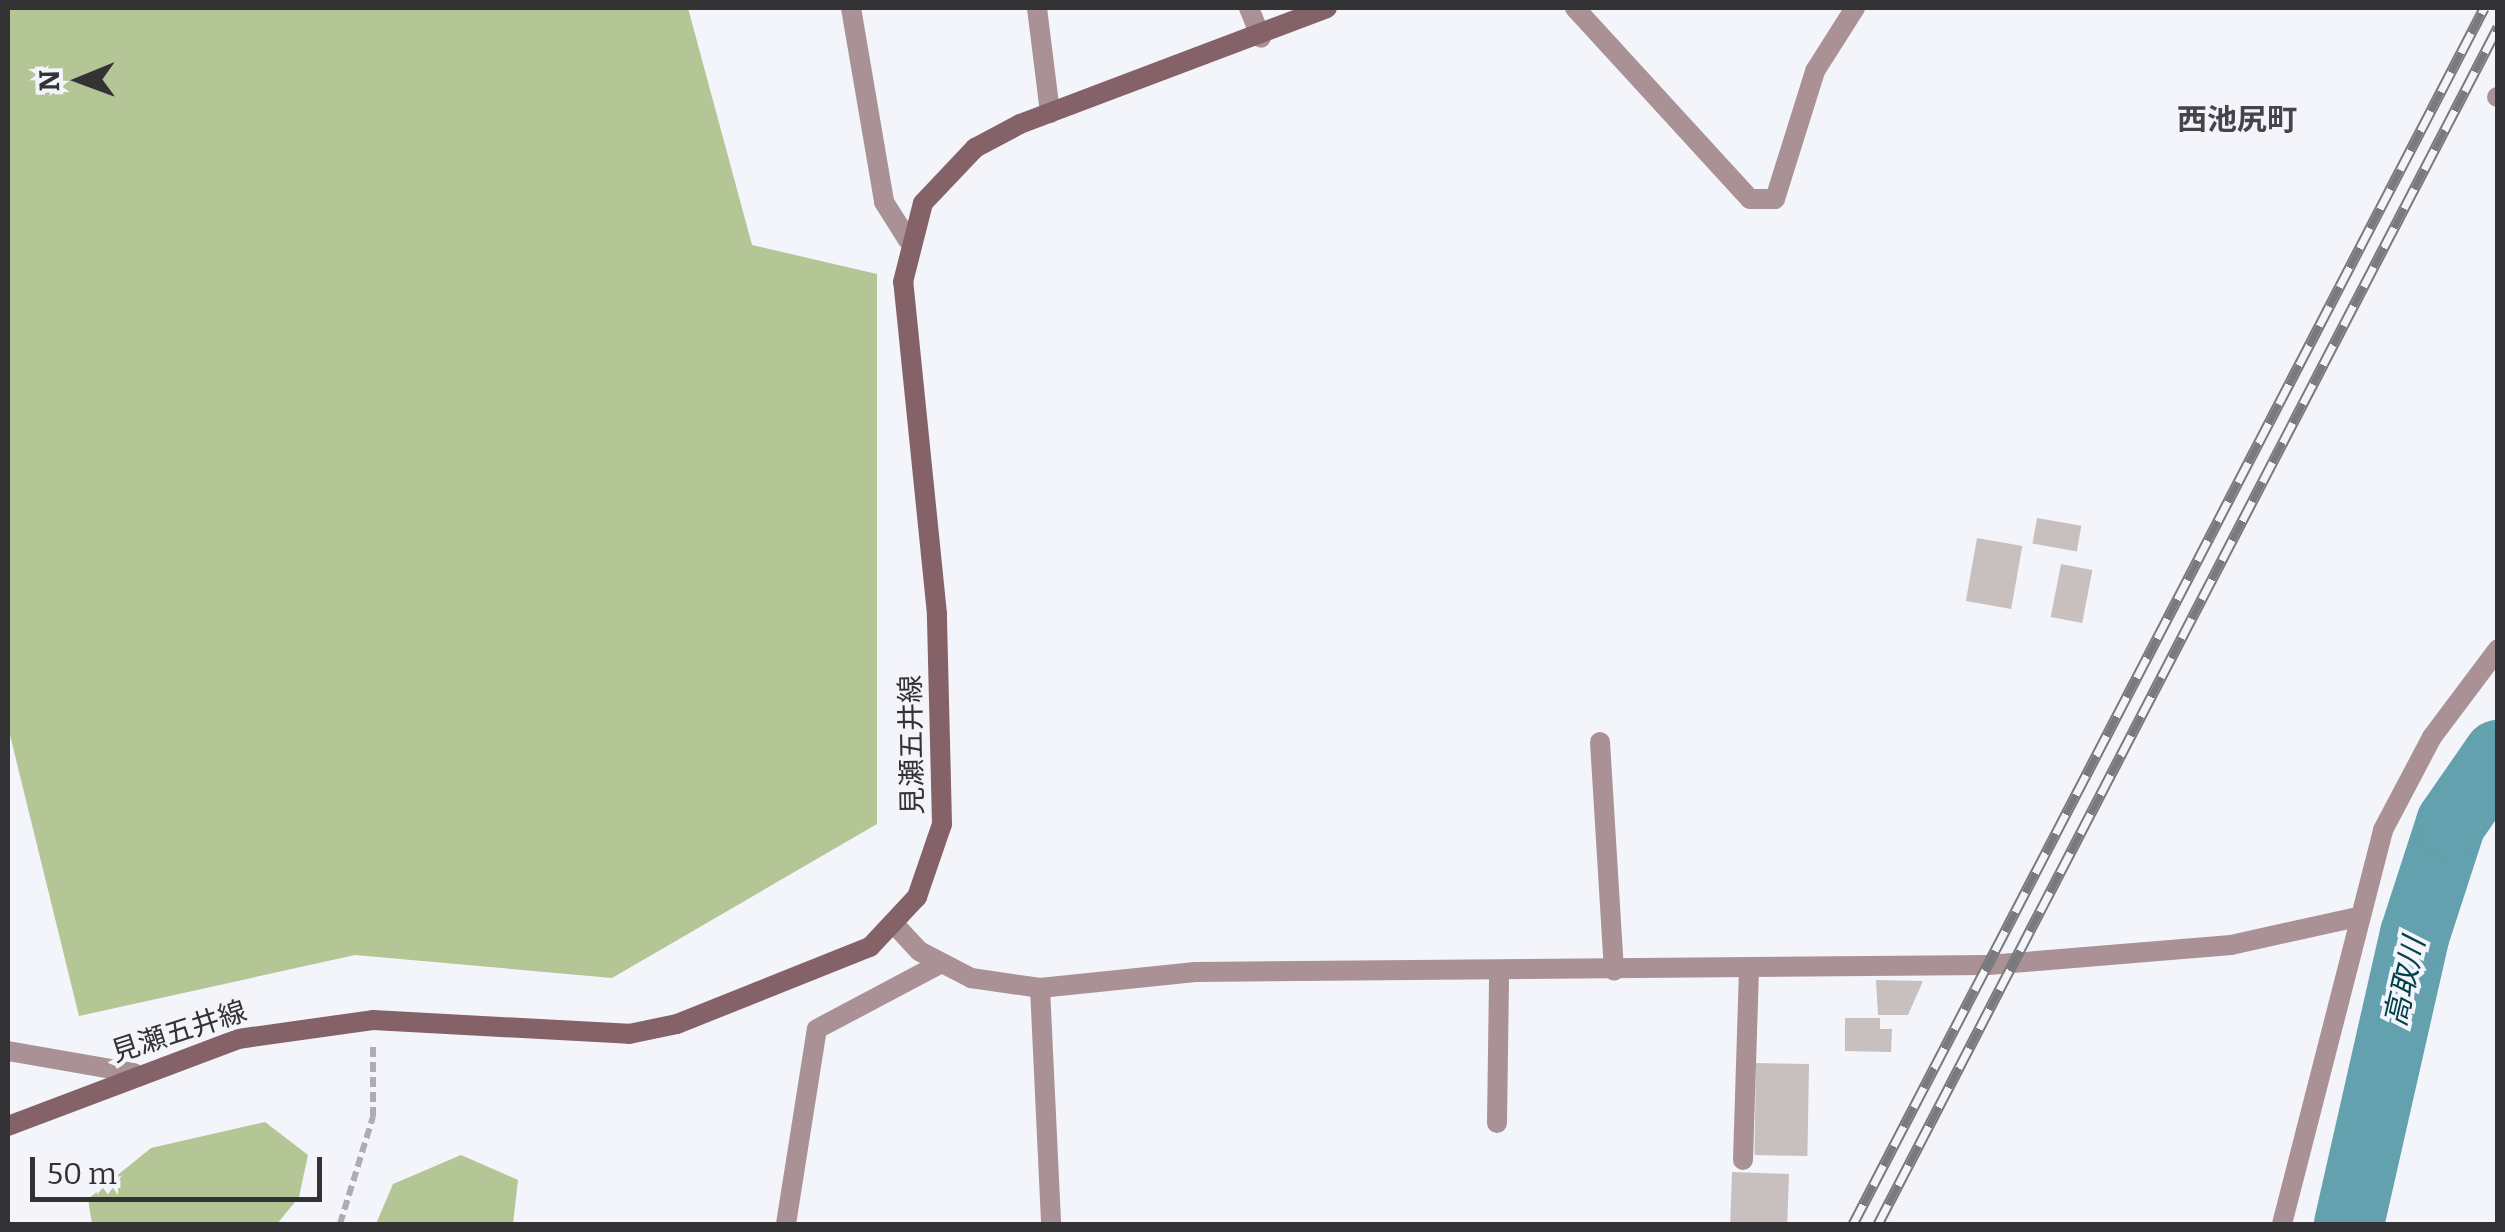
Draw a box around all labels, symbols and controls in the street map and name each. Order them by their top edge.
north arrow [30,30,130,130]
text: N [33,69,66,92]
district label: 西池尻町 [2177,102,2297,138]
street label: 見瀬五井線 [894,675,930,815]
water label: 高取川 [2377,934,2433,1030]
street label: 見瀬五井線 [107,994,251,1070]
scale bar [35,1137,328,1199]
text: 50 m [47,1156,117,1192]

